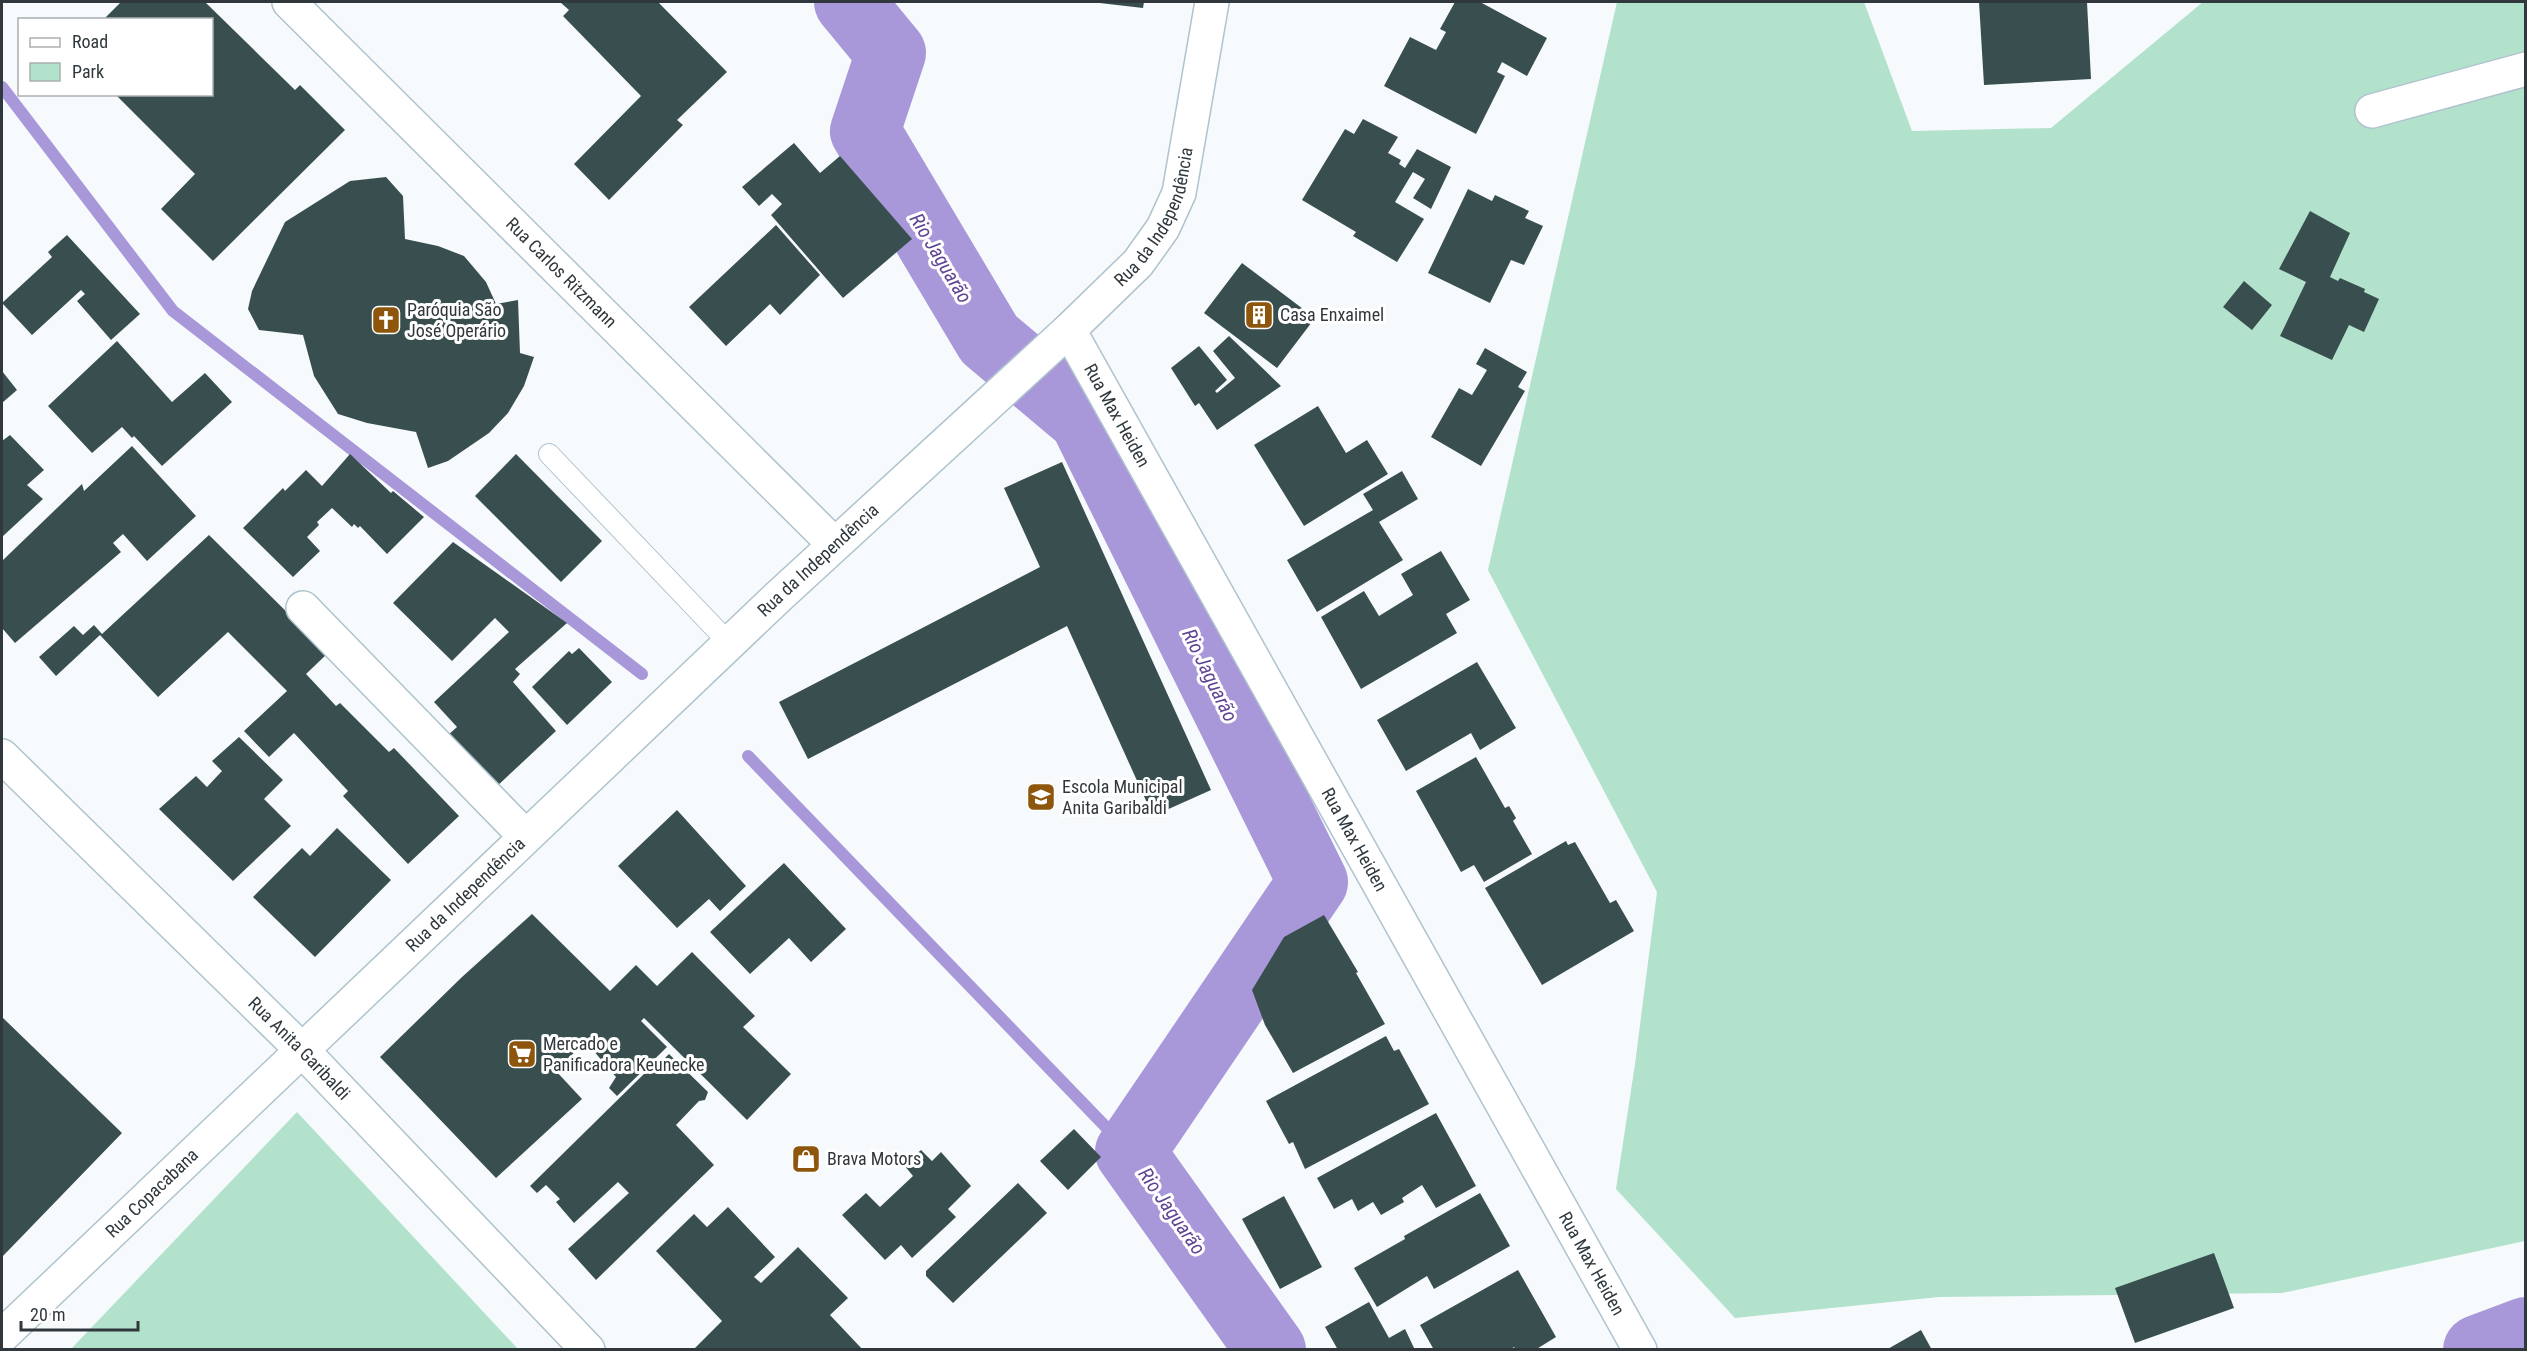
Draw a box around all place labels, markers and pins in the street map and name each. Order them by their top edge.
place label: Paróquia São José Operário [407,299,506,341]
building icon: Casa Enxaimel [1243,299,1275,331]
church icon: Paróquia São José Operário [370,304,402,336]
place label: Casa Enxaimel [1280,304,1384,325]
place label: Escola Municipal Anita Garibaldi [1062,776,1183,818]
school or university icon: Escola Municipal Anita Garibaldi [1025,781,1057,813]
place label: Mercado e Panificadora Keunecke [543,1033,705,1075]
supermarket icon: Mercado e Panificadora Keunecke [506,1038,538,1070]
shop icon: Brava Motors [790,1143,822,1175]
place label: Brava Motors [827,1148,921,1169]

